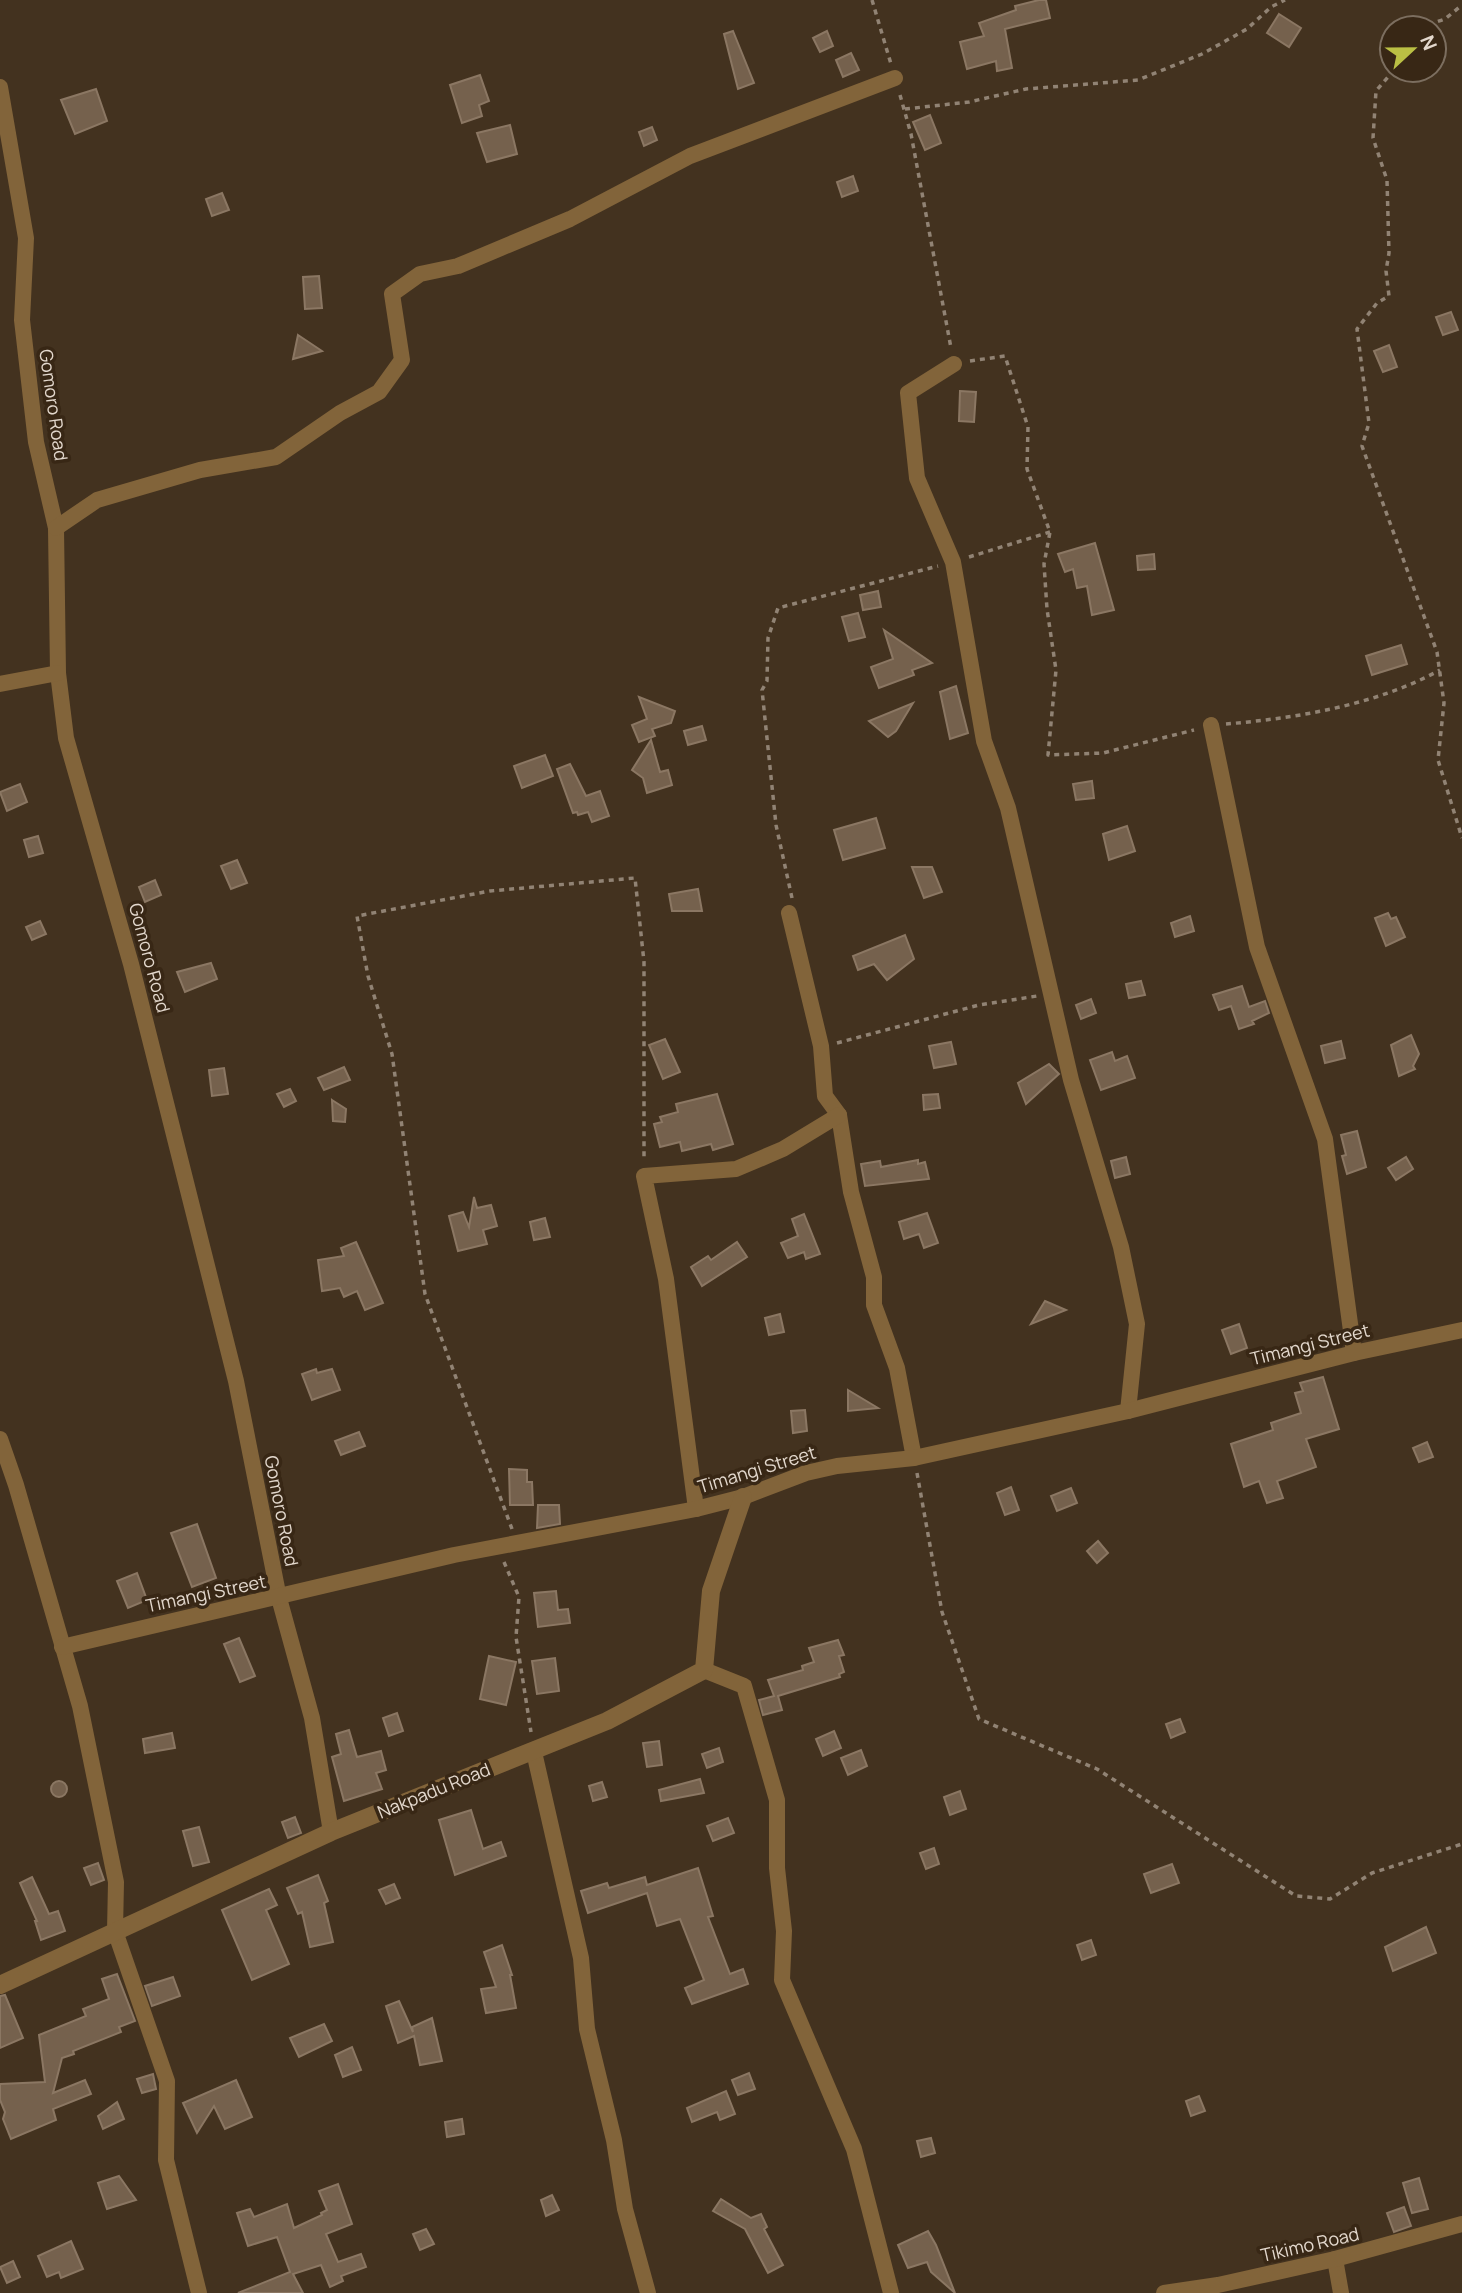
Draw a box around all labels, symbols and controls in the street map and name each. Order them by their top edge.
north arrow [1378,14,1448,84]
text: N [1414,31,1443,54]
street label: Gomoro Road [34,348,74,462]
street label: Gomoro Road [124,900,176,1015]
street label: Timangi Street [1248,1318,1372,1370]
street label: Timangi Street [695,1440,819,1498]
street label: Gomoro Road [259,1453,304,1568]
street label: Timangi Street [144,1569,268,1617]
street label: Nakpadu Road [374,1757,494,1824]
street label: Tikimo Road [1258,2221,1361,2267]

